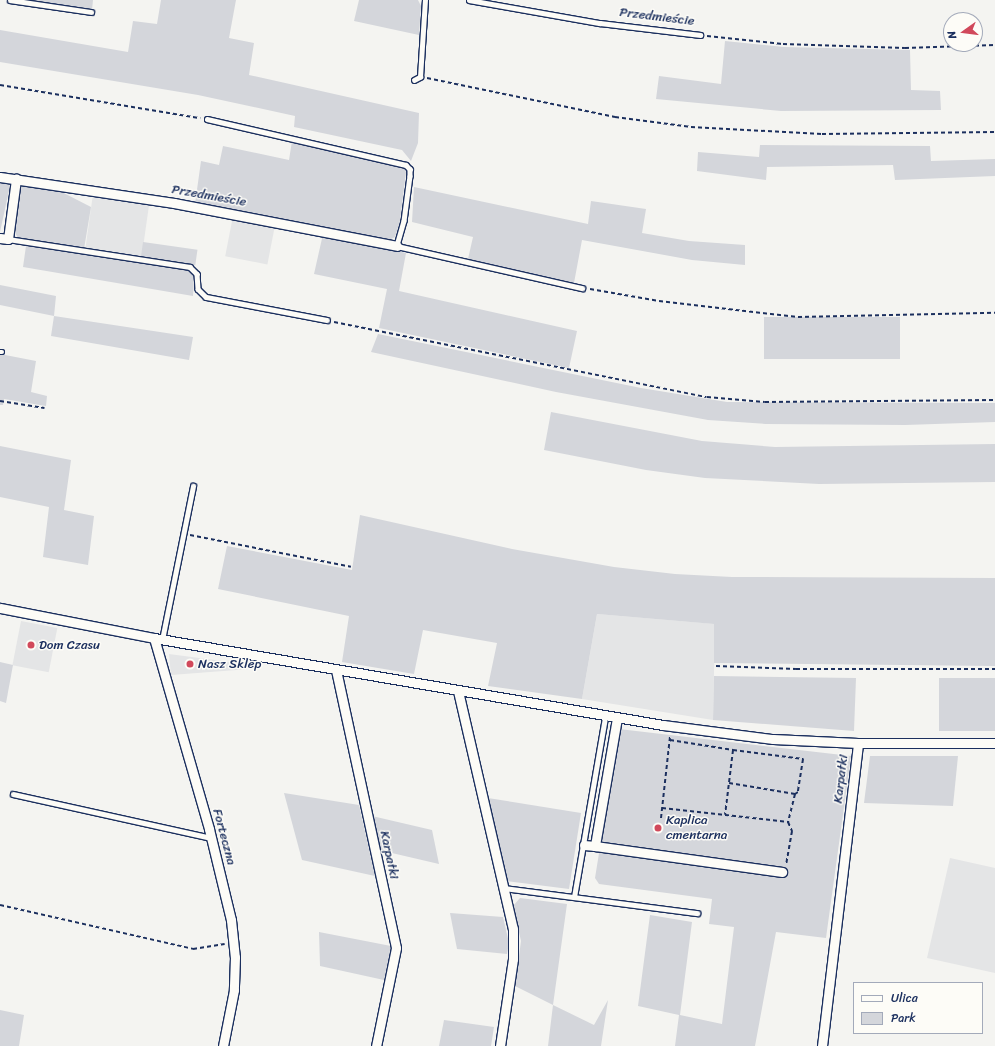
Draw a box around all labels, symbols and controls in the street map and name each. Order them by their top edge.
street label: Przedmieście [619,5,695,29]
north arrow [943,12,983,52]
text: N [942,29,962,41]
street label: Przedmieście [170,182,248,210]
place label: Dom Czasu [39,637,101,653]
marker: Dom Czasu [26,640,36,650]
place label: Nasz Sklep [198,656,261,672]
marker: Nasz Sklep [185,659,195,669]
street label: Karpatki [830,754,852,804]
street label: Forteczna [209,807,239,867]
place label: Kaplica cmentarna [666,813,727,844]
marker: Kaplica cmentarna [653,823,663,833]
street label: Karpatki [376,829,402,881]
legend [853,982,983,1034]
text: Ulica [891,987,918,1009]
text: Park [891,1007,916,1029]

